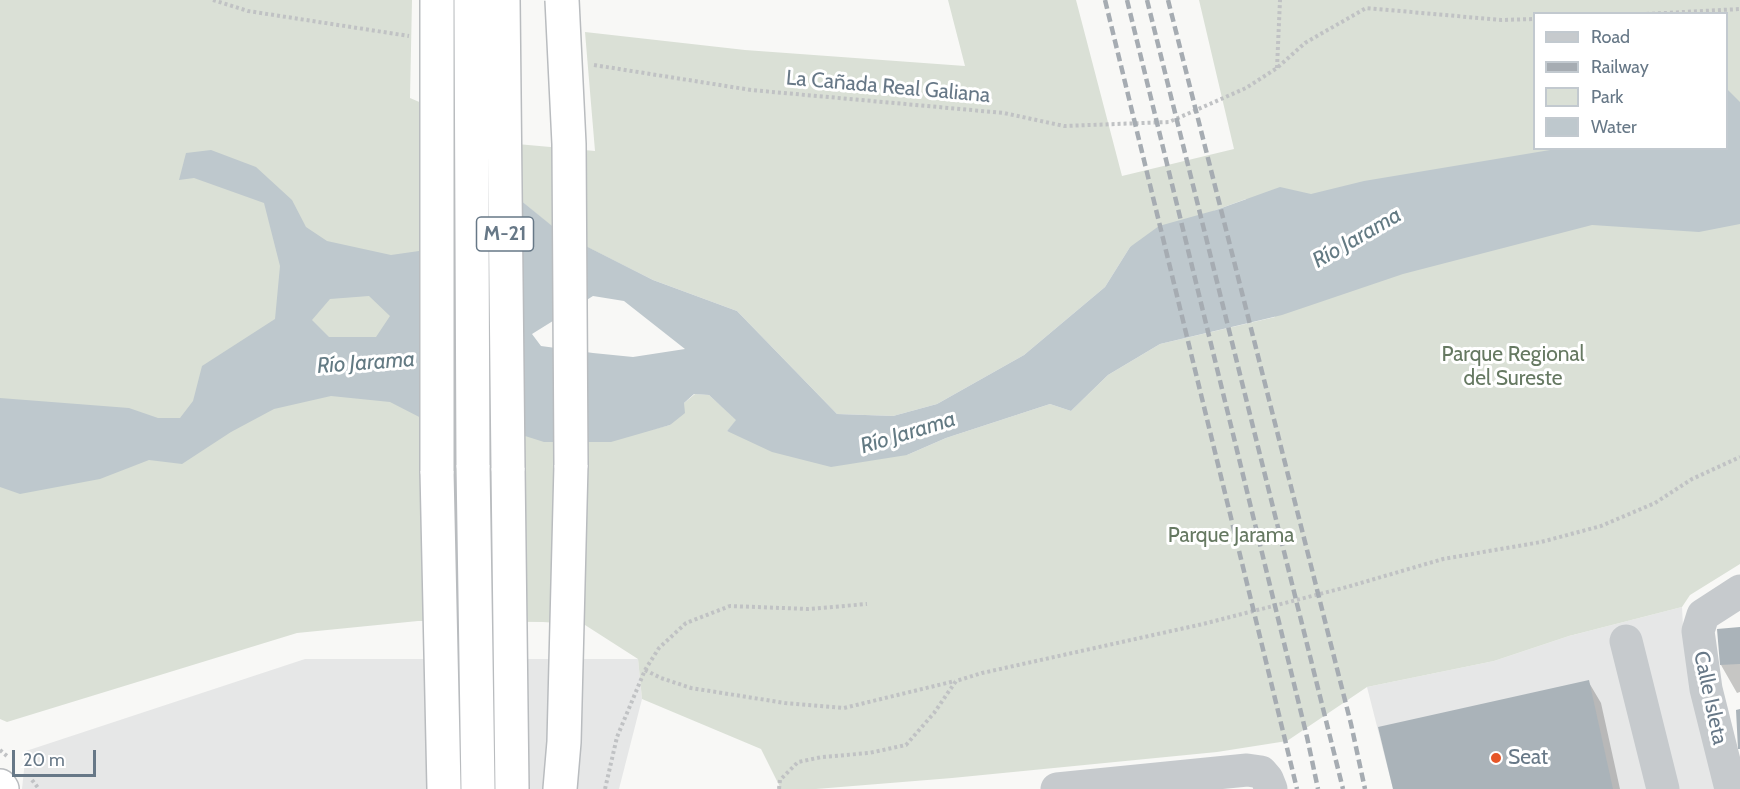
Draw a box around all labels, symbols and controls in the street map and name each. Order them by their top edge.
legend [1533,12,1728,150]
text: Road [1591,26,1630,48]
text: Railway [1591,56,1649,78]
street label: La Cañada Real Galiana [785,66,991,108]
text: Park [1591,86,1623,108]
text: Water [1591,116,1637,138]
water label: Río Jarama [1308,202,1406,274]
road number: M-21 [476,217,534,251]
park label: Parque Regional del Sureste [1442,342,1584,392]
water label: Río Jarama [316,346,416,380]
water label: Río Jarama [857,406,959,460]
park label: Parque Jarama [1168,523,1294,549]
street label: Calle Isleta [1688,649,1732,747]
scale bar [15,738,99,776]
place label: Seat [1508,745,1548,771]
text: 20 m [23,749,65,771]
marker: Seat [1489,751,1503,765]

